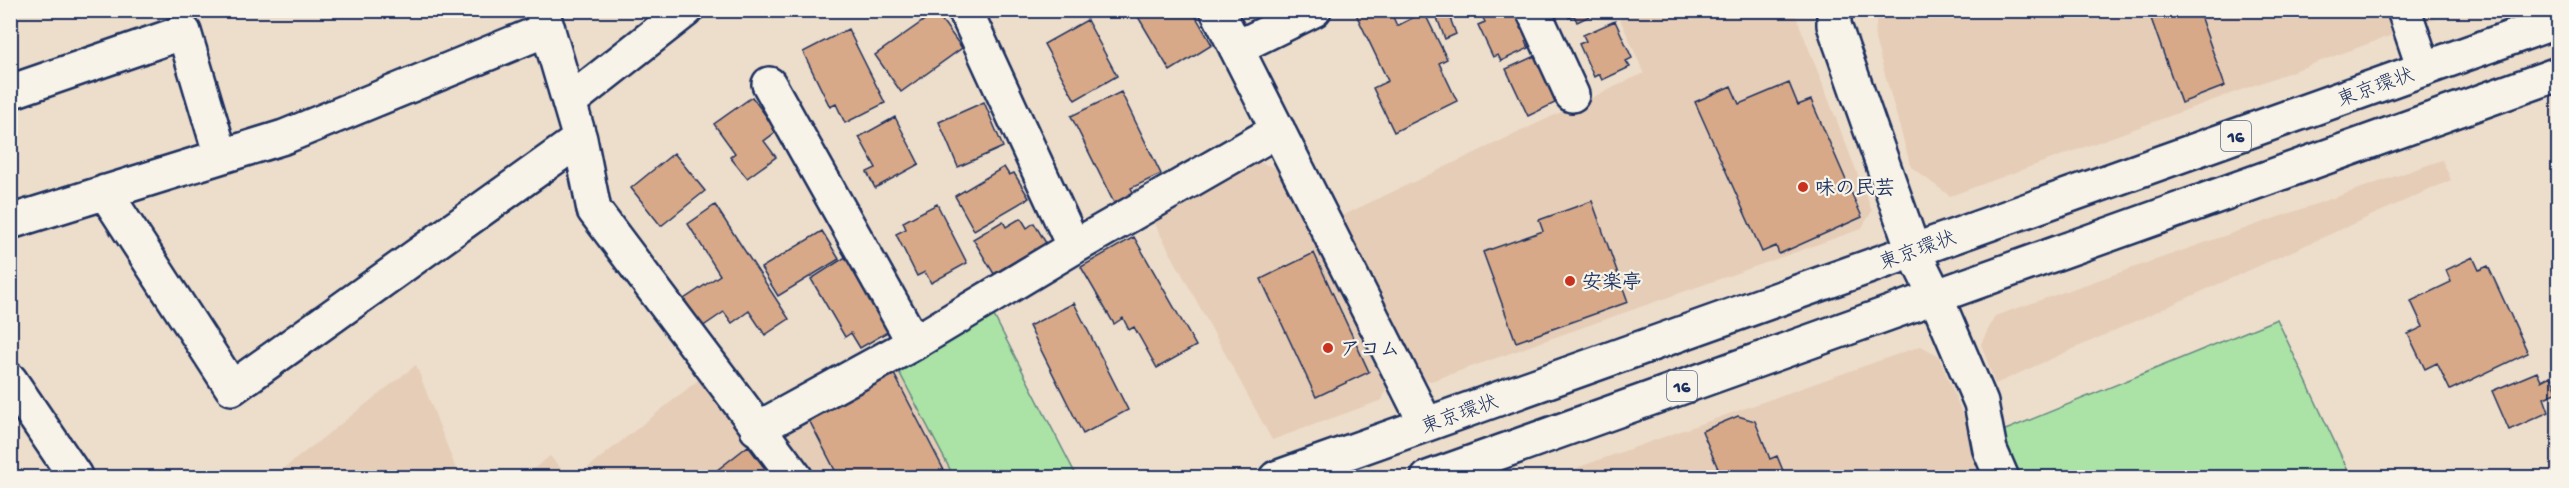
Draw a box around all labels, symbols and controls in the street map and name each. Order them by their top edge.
street label: 東京環状 [2334,63,2418,114]
road number: 16 [2221,121,2251,151]
place label: 味の民芸 [1815,177,1895,202]
marker: 味の民芸 [1796,180,1810,194]
street label: 東京環状 [1876,226,1960,277]
place label: 安楽亭 [1582,271,1642,296]
marker: 安楽亭 [1563,274,1577,288]
place label: アコム [1340,340,1400,363]
marker: アコム [1321,341,1335,355]
road number: 16 [1667,371,1697,401]
street label: 東京環状 [1418,390,1502,441]

